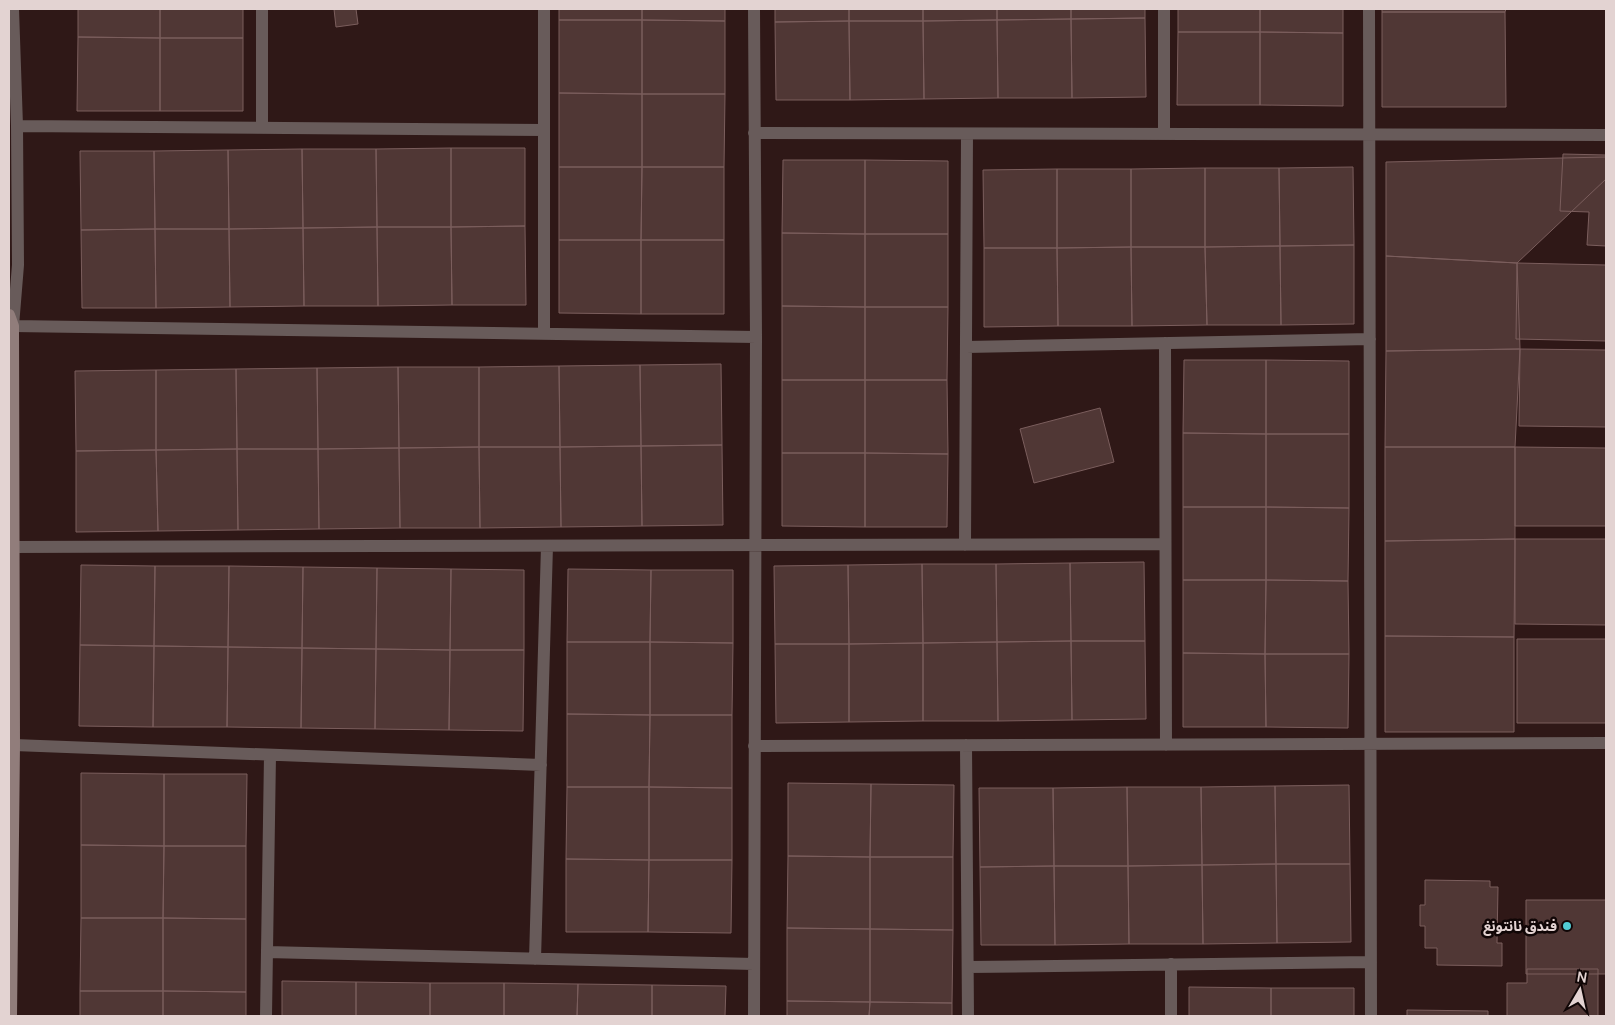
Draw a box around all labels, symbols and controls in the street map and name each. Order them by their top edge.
place label: فندق نانتونغ [1483,916,1557,936]
marker: فندق نانتونغ [1561,920,1573,932]
north arrow [1555,965,1605,1015]
text: N [1576,966,1589,987]

